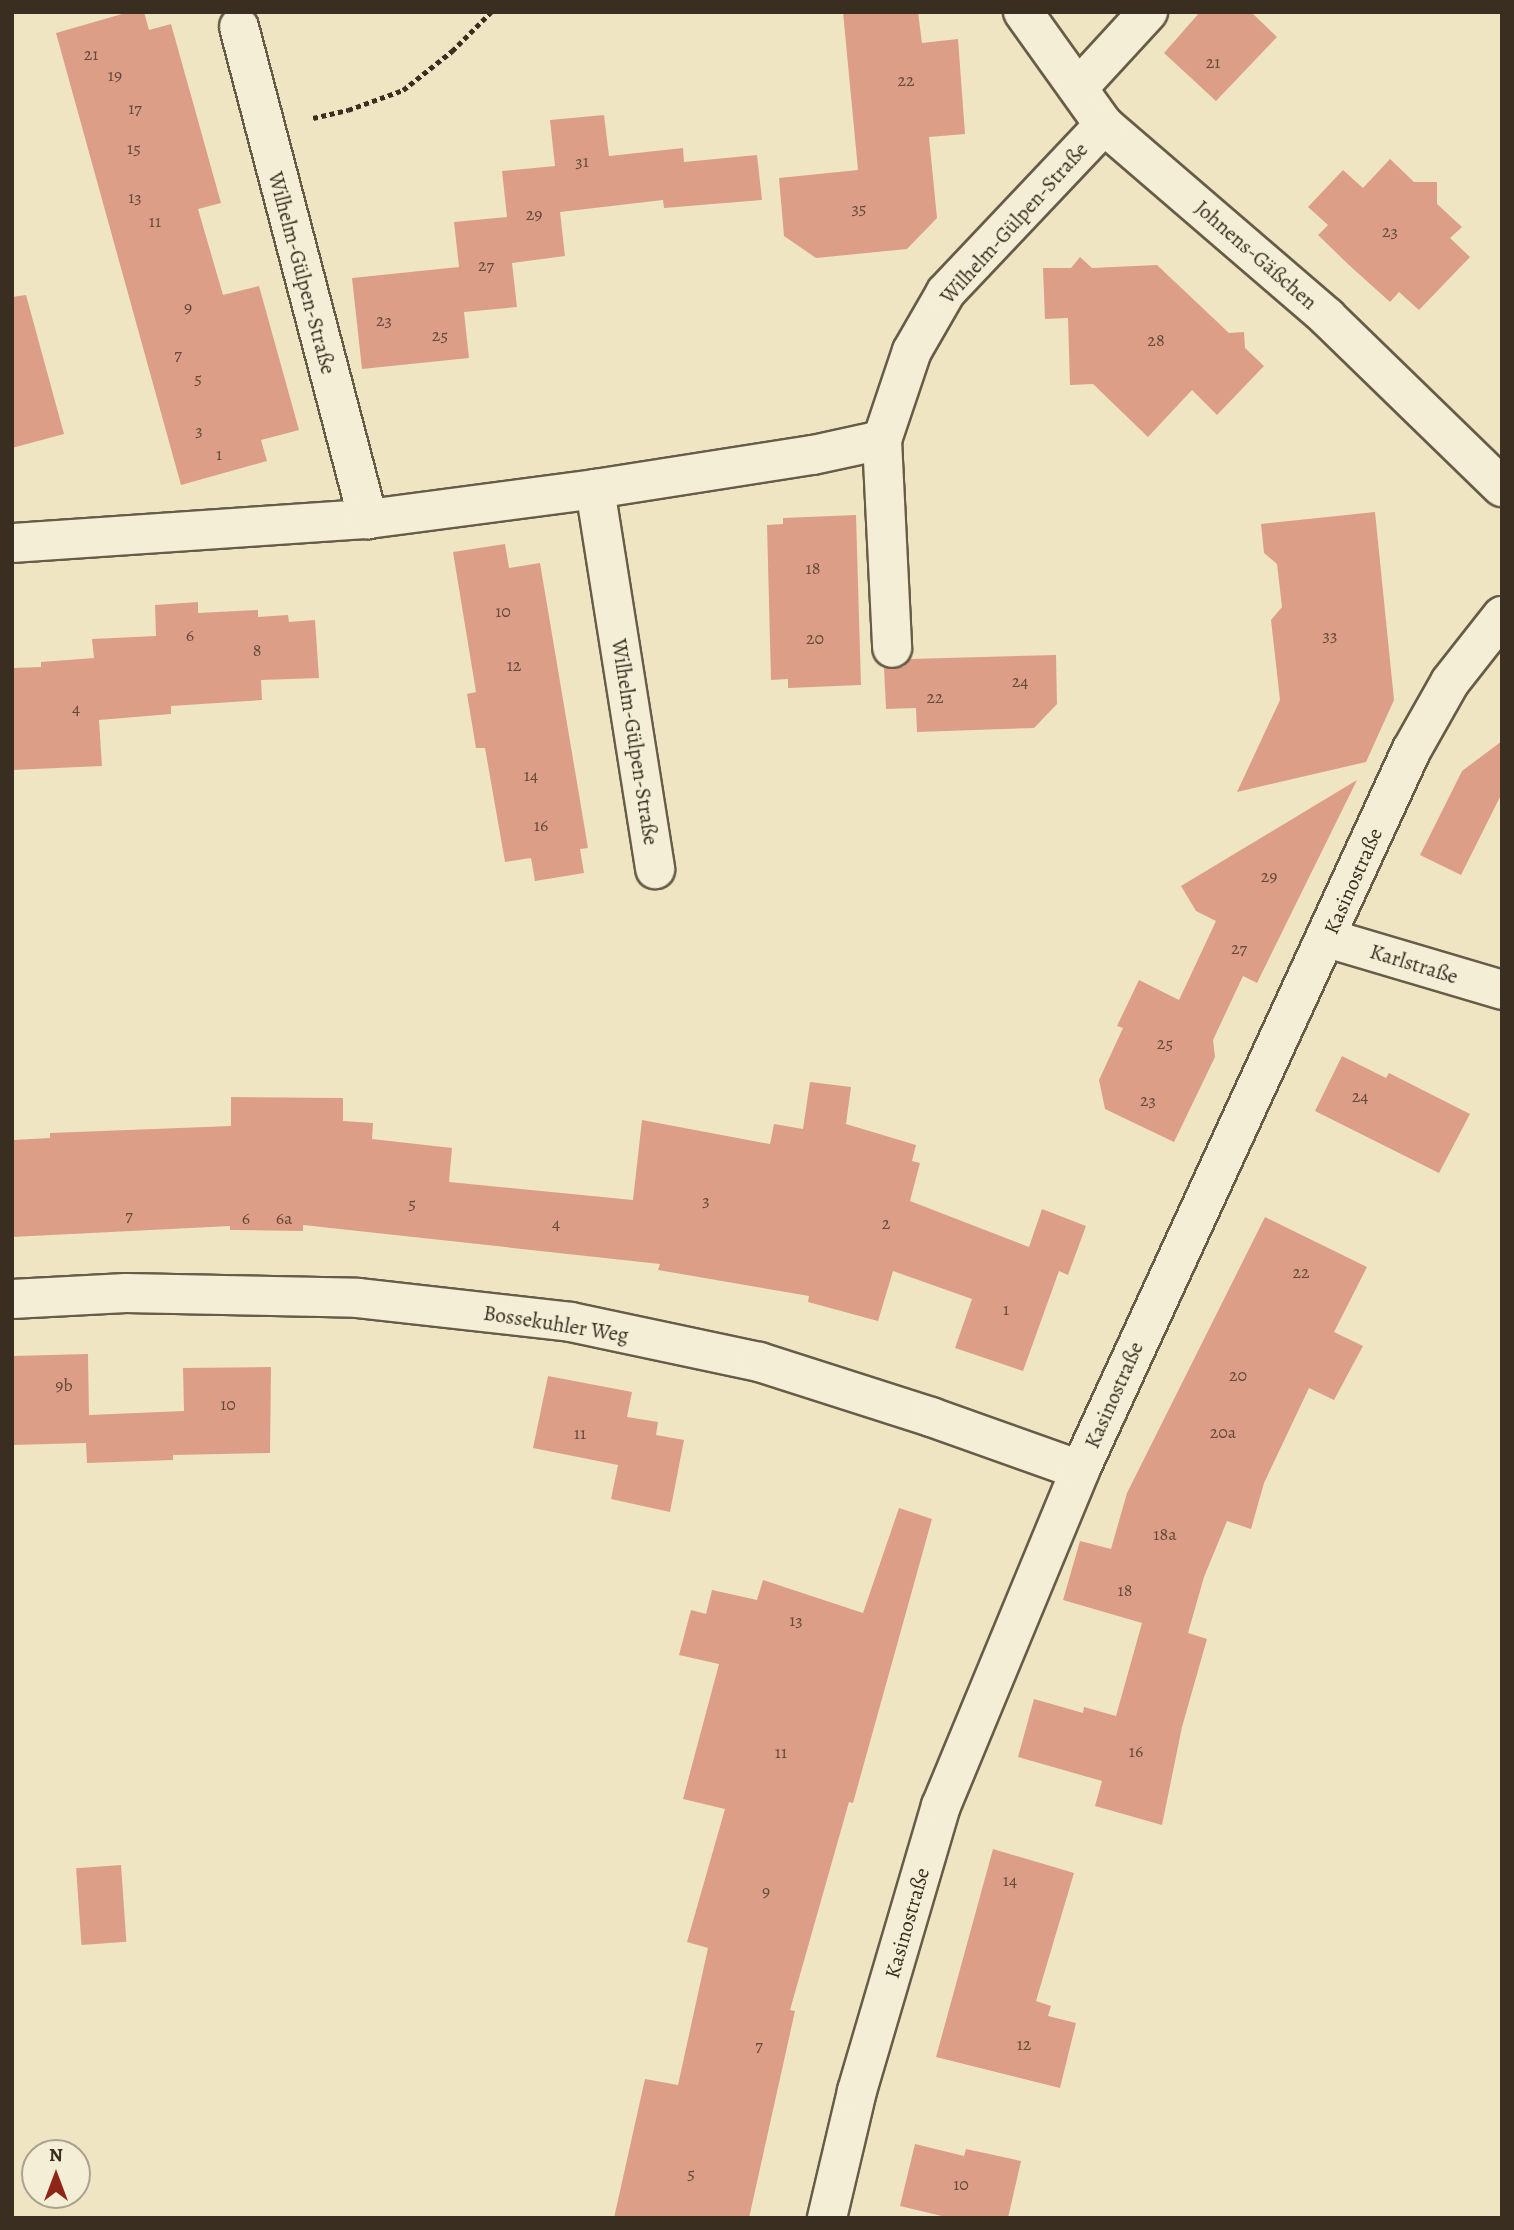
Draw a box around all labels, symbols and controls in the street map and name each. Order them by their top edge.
house number: 21 [84,43,98,65]
house number: 21 [1206,51,1220,73]
house number: 19 [108,64,122,86]
house number: 22 [897,69,915,91]
house number: 17 [128,97,142,119]
house number: 15 [127,137,141,159]
street label: Wilhelm-Gülpen-Straße [935,137,1093,309]
house number: 31 [575,150,589,172]
street label: Wilhelm-Gülpen-Straße [263,169,341,377]
house number: 13 [128,186,142,208]
street label: Johnens-Gäßchen [1190,195,1322,315]
house number: 35 [851,197,867,219]
house number: 29 [526,203,542,225]
house number: 11 [149,210,161,232]
house number: 23 [1382,220,1398,242]
house number: 27 [478,254,494,276]
house number: 9 [184,296,192,318]
house number: 23 [376,309,392,331]
house number: 25 [432,324,448,346]
house number: 28 [1147,329,1165,351]
house number: 7 [174,343,182,365]
house number: 5 [194,367,202,389]
house number: 3 [195,419,203,441]
house number: 1 [216,443,222,465]
house number: 18 [806,557,820,579]
house number: 10 [495,600,511,622]
house number: 6 [186,624,194,646]
house number: 33 [1323,624,1337,646]
house number: 20 [806,627,824,649]
street label: Wilhelm-Gülpen-Straße [606,637,664,847]
house number: 8 [253,639,261,661]
house number: 12 [507,654,521,676]
house number: 24 [1012,670,1028,692]
house number: 22 [926,686,944,708]
house number: 4 [72,697,80,719]
house number: 14 [524,764,538,786]
house number: 16 [534,814,548,836]
street label: Kasinostraße [1318,824,1388,938]
house number: 29 [1261,865,1277,887]
house number: 27 [1231,937,1247,959]
street label: Karlstraße [1367,939,1461,989]
house number: 25 [1157,1032,1173,1054]
house number: 24 [1352,1085,1368,1107]
house number: 23 [1140,1089,1156,1111]
house number: 3 [702,1189,710,1211]
house number: 5 [408,1192,416,1214]
house number: 7 [125,1204,133,1226]
house number: 6 [242,1207,250,1229]
house number: 6a [276,1207,292,1229]
house number: 4 [552,1212,560,1234]
house number: 2 [882,1212,890,1234]
house number: 22 [1292,1261,1310,1283]
house number: 1 [1003,1298,1009,1320]
street label: Bossekuhler Weg [482,1300,630,1348]
street label: Kasinostraße [1079,1338,1149,1452]
house number: 20 [1229,1364,1247,1386]
house number: 9b [55,1374,73,1396]
house number: 10 [220,1393,236,1415]
house number: 20a [1210,1421,1236,1443]
house number: 11 [574,1422,586,1444]
house number: 18a [1153,1523,1177,1545]
house number: 18 [1118,1579,1132,1601]
house number: 13 [789,1609,803,1631]
house number: 16 [1129,1740,1143,1762]
house number: 11 [775,1741,787,1763]
street label: Kasinostraße [879,1865,935,1981]
house number: 14 [1003,1869,1017,1891]
house number: 9 [762,1880,770,1902]
house number: 12 [1017,2033,1031,2055]
house number: 7 [755,2034,763,2056]
north arrow [21,2139,91,2209]
text: N [49,2142,63,2168]
house number: 5 [687,2162,695,2184]
house number: 10 [953,2173,969,2195]

